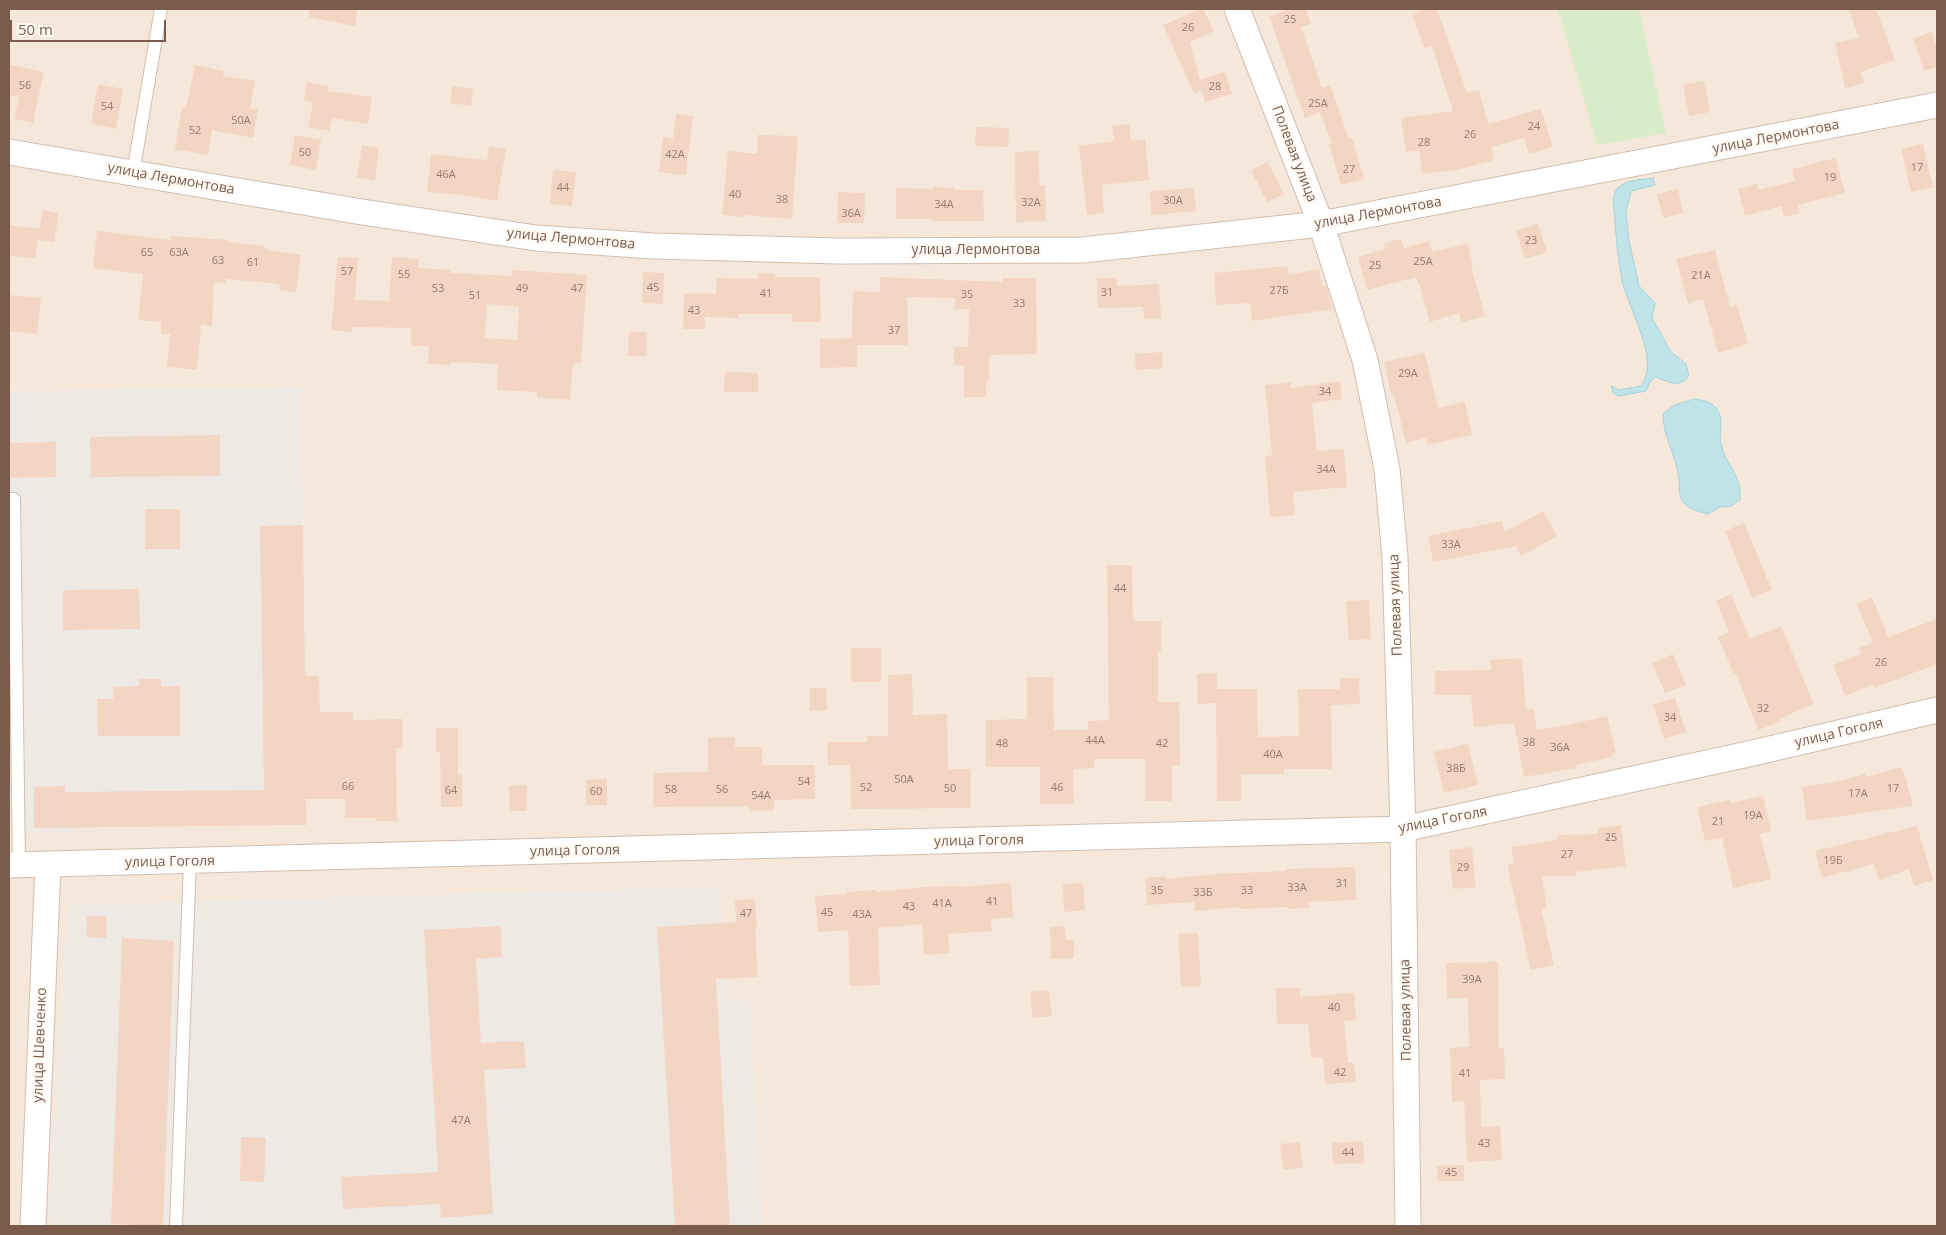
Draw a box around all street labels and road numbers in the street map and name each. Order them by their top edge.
street label: Полевая улица [1268,103,1320,205]
street label: улица Лермонтова [1711,116,1841,158]
street label: улица Лермонтова [106,160,236,198]
street label: улица Лермонтова [1313,194,1443,232]
street label: улица Лермонтова [506,225,636,253]
street label: улица Лермонтова [912,242,1040,258]
street label: Полевая улица [1386,554,1406,656]
street label: улица Гоголя [1793,715,1885,751]
street label: улица Гоголя [1397,803,1489,837]
street label: улица Гоголя [934,832,1024,850]
street label: улица Гоголя [530,842,620,860]
street label: улица Гоголя [125,853,215,871]
street label: Полевая улица [1397,959,1415,1061]
street label: улица Шевченко [30,987,50,1103]

